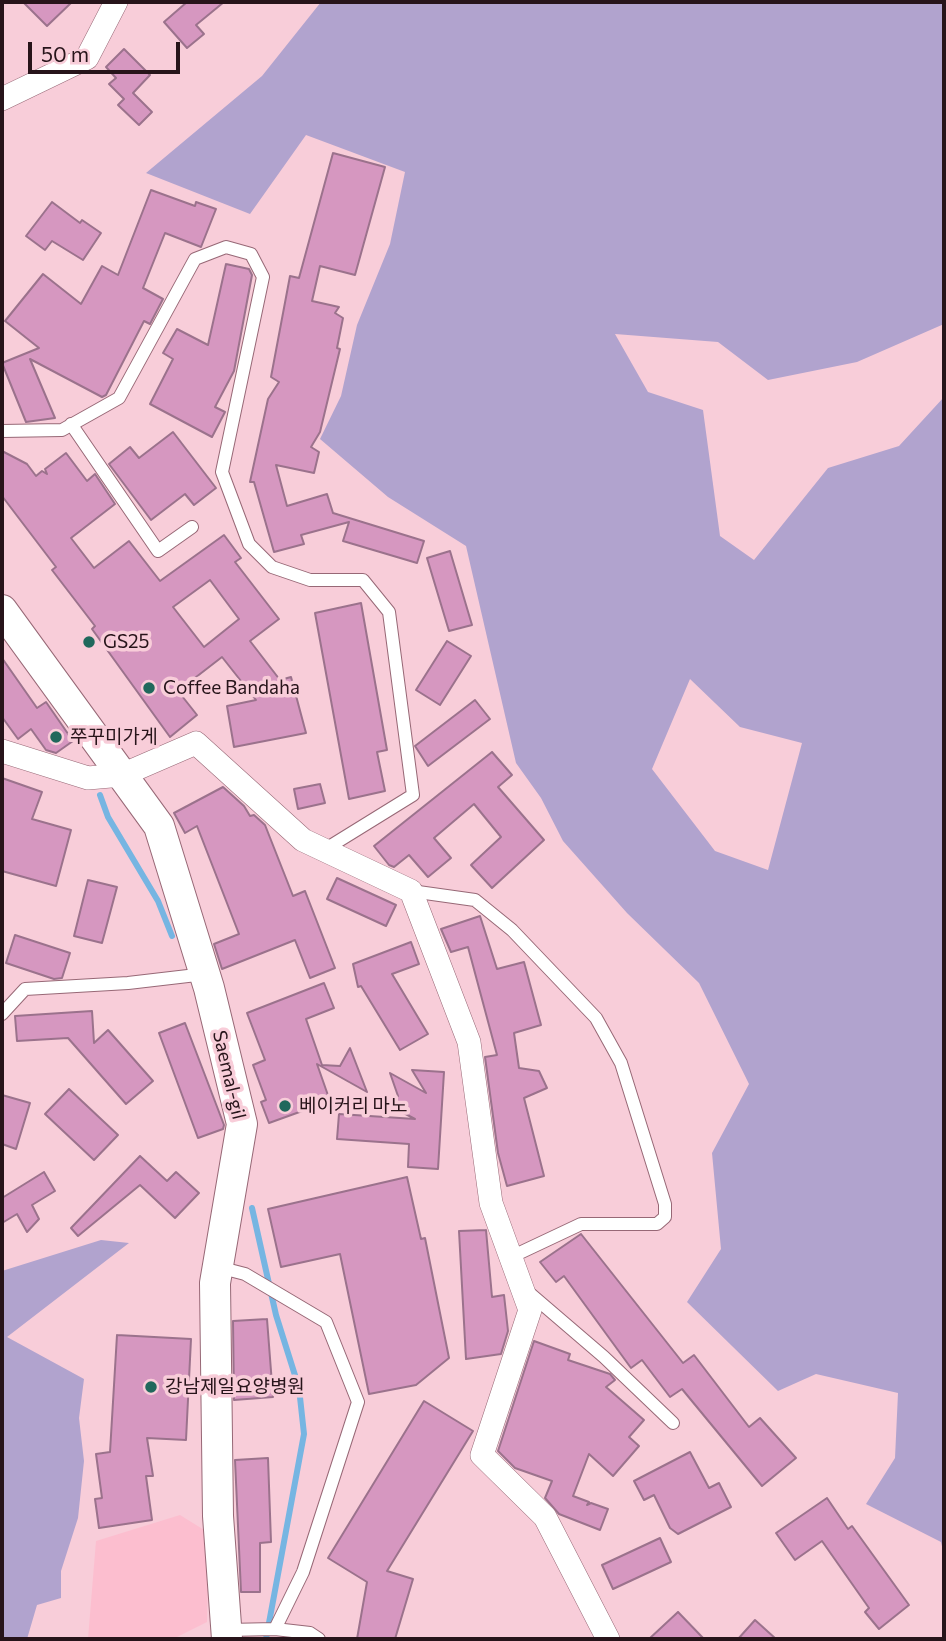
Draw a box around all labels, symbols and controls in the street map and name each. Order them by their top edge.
scale bar [32,28,184,72]
text: 50 m [41,41,89,66]
place label: GS25 [103,631,150,653]
marker: GS25 [81,634,97,650]
place label: Coffee Bandaha [163,677,300,699]
marker: Coffee Bandaha [141,680,157,696]
place label: 쭈꾸미가게 [70,726,157,748]
marker: 쭈꾸미가게 [48,729,64,745]
street label: Saemal-gil [208,1028,250,1122]
place label: 베이커리 마노 [299,1095,408,1117]
marker: 베이커리 마노 [277,1098,293,1114]
place label: 강남제일요양병원 [165,1376,305,1398]
marker: 강남제일요양병원 [143,1379,159,1395]

